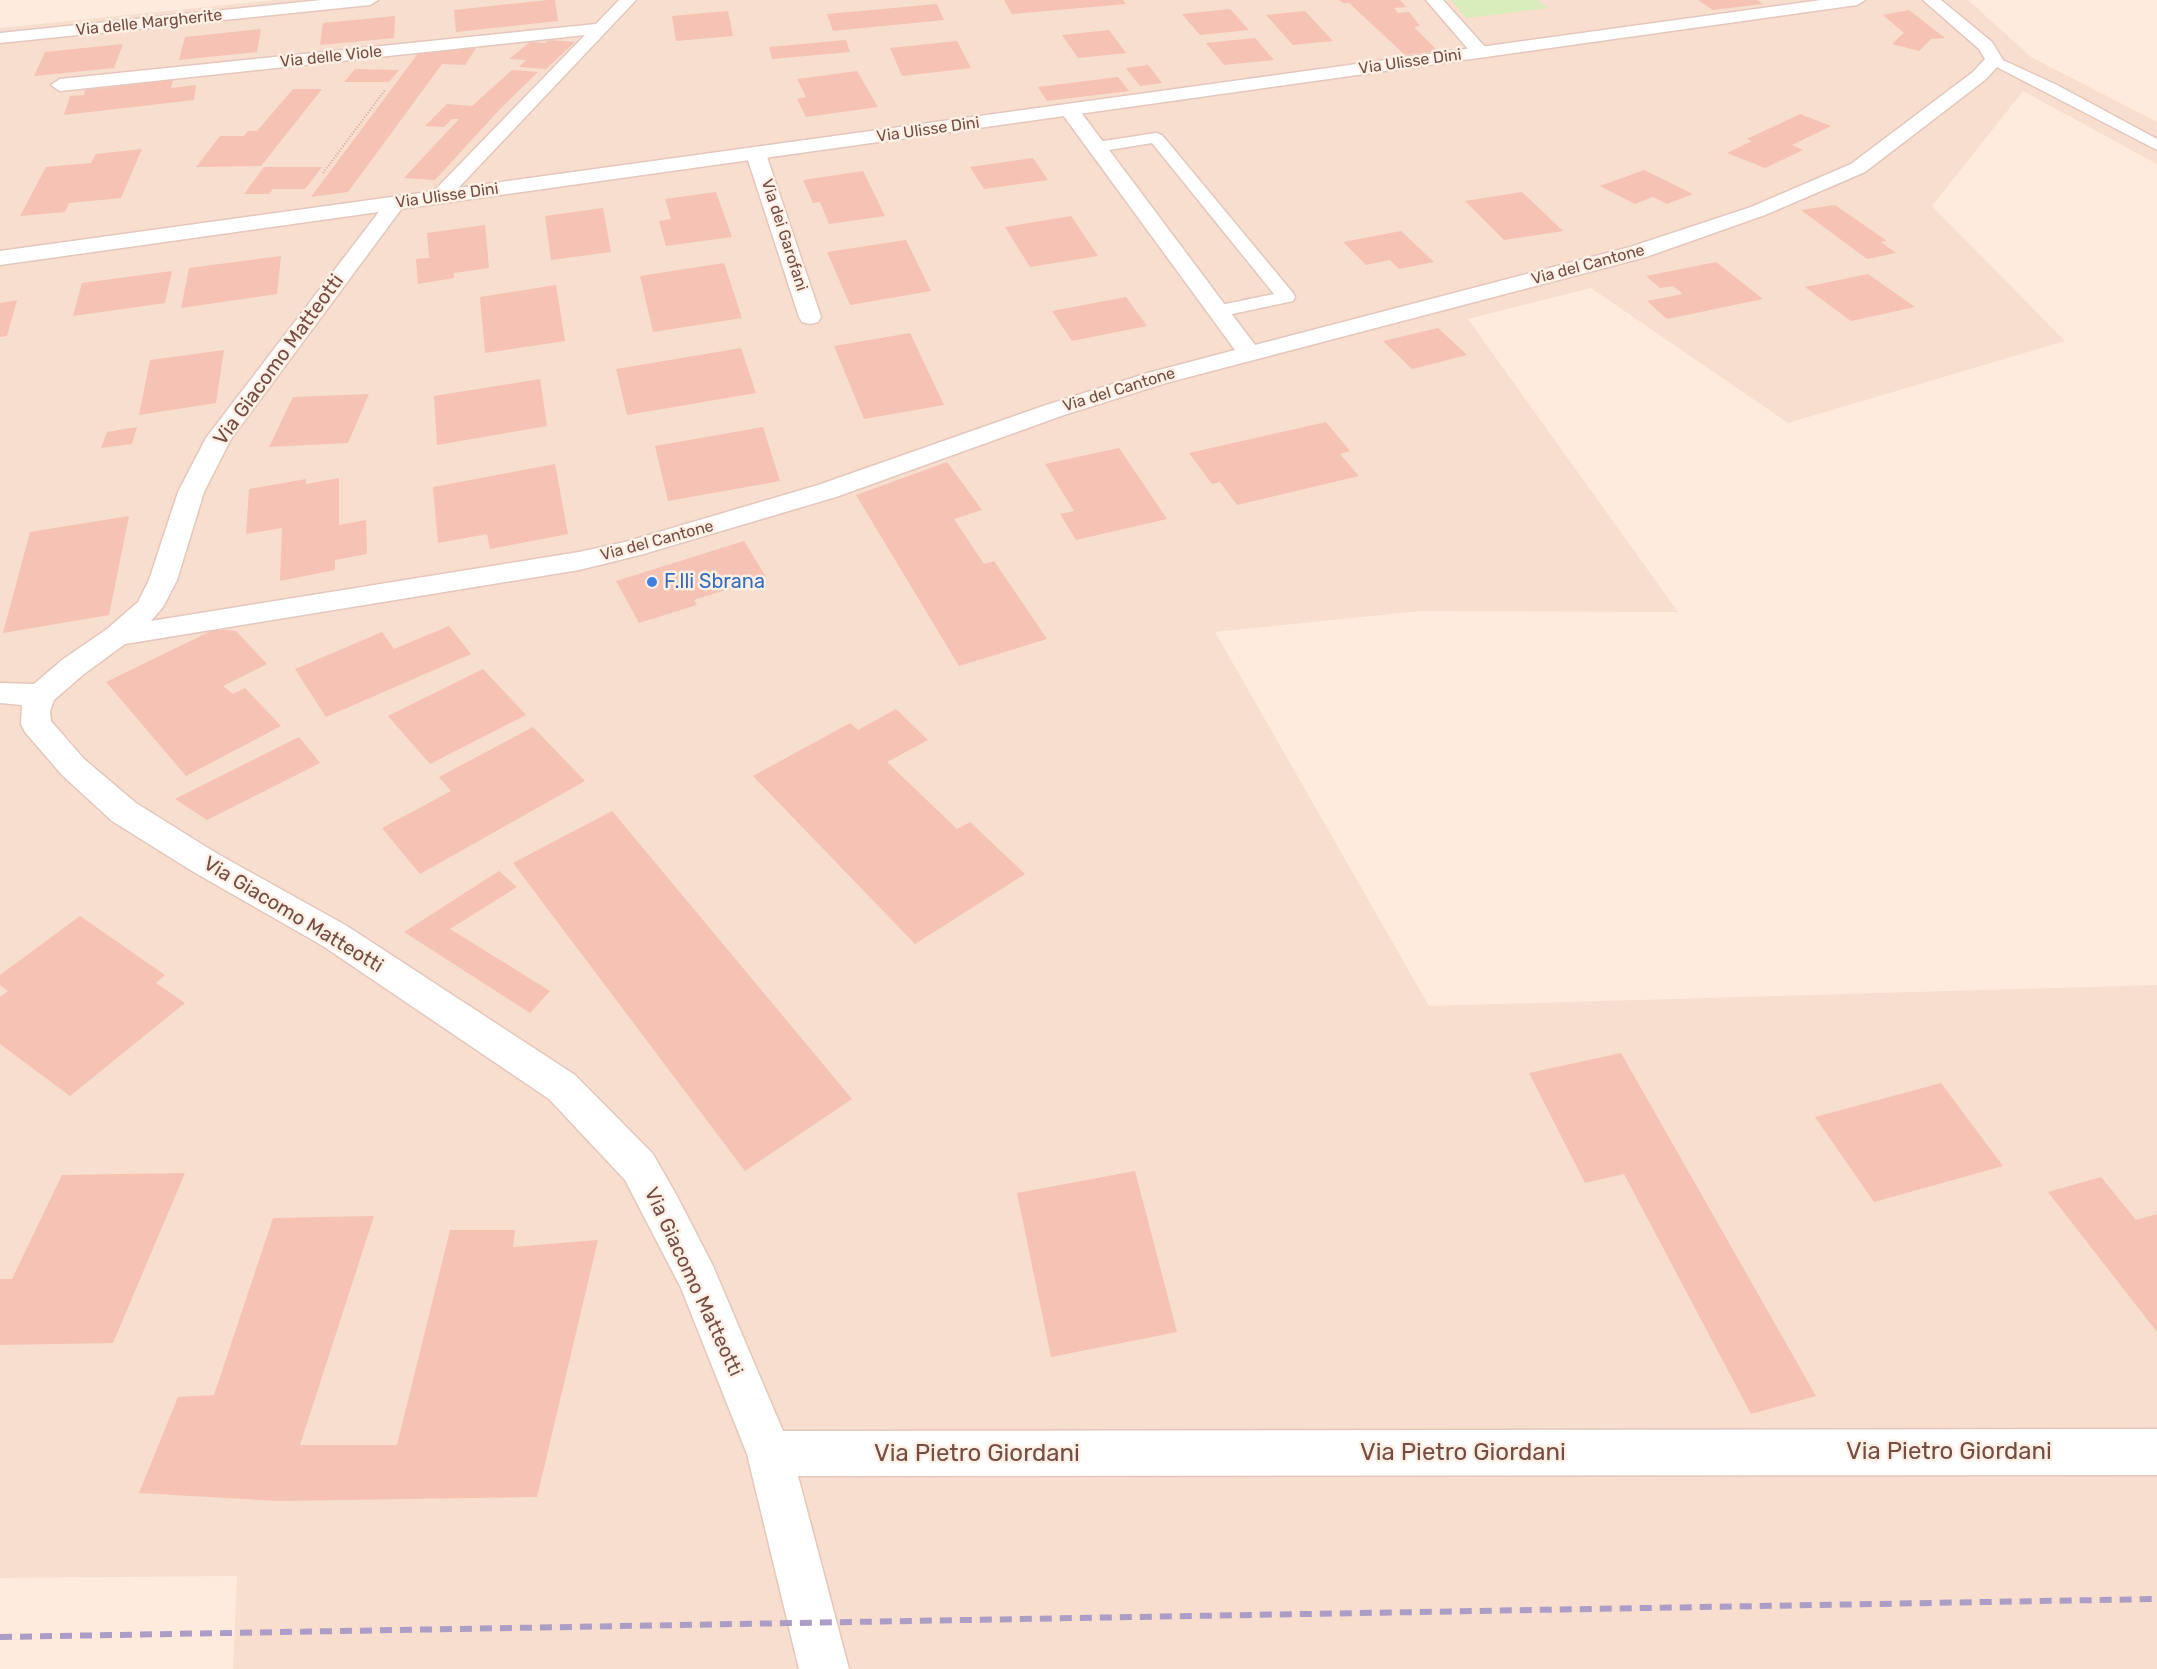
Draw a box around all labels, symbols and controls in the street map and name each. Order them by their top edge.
street label: Via delle Margherite [75,6,223,40]
street label: Via delle Viole [279,42,383,72]
street label: Via Ulisse Dini [1357,45,1463,79]
street label: Via Ulisse Dini [875,113,981,147]
street label: Via dei Garofani [757,177,811,293]
street label: Via Ulisse Dini [394,179,500,213]
street label: Via del Cantone [1529,241,1647,289]
street label: Via Giacomo Matteotti [209,270,349,450]
street label: Via del Cantone [1060,364,1178,416]
street label: Via del Cantone [598,517,716,565]
place label: F.lli Sbrana [664,570,765,594]
marker: F.lli Sbrana [645,575,659,589]
street label: Via Giacomo Matteotti [199,852,387,978]
street label: Via Giacomo Matteotti [639,1184,747,1380]
street label: Via Pietro Giordani [1846,1438,2052,1466]
street label: Via Pietro Giordani [1360,1439,1566,1467]
street label: Via Pietro Giordani [874,1440,1080,1468]

